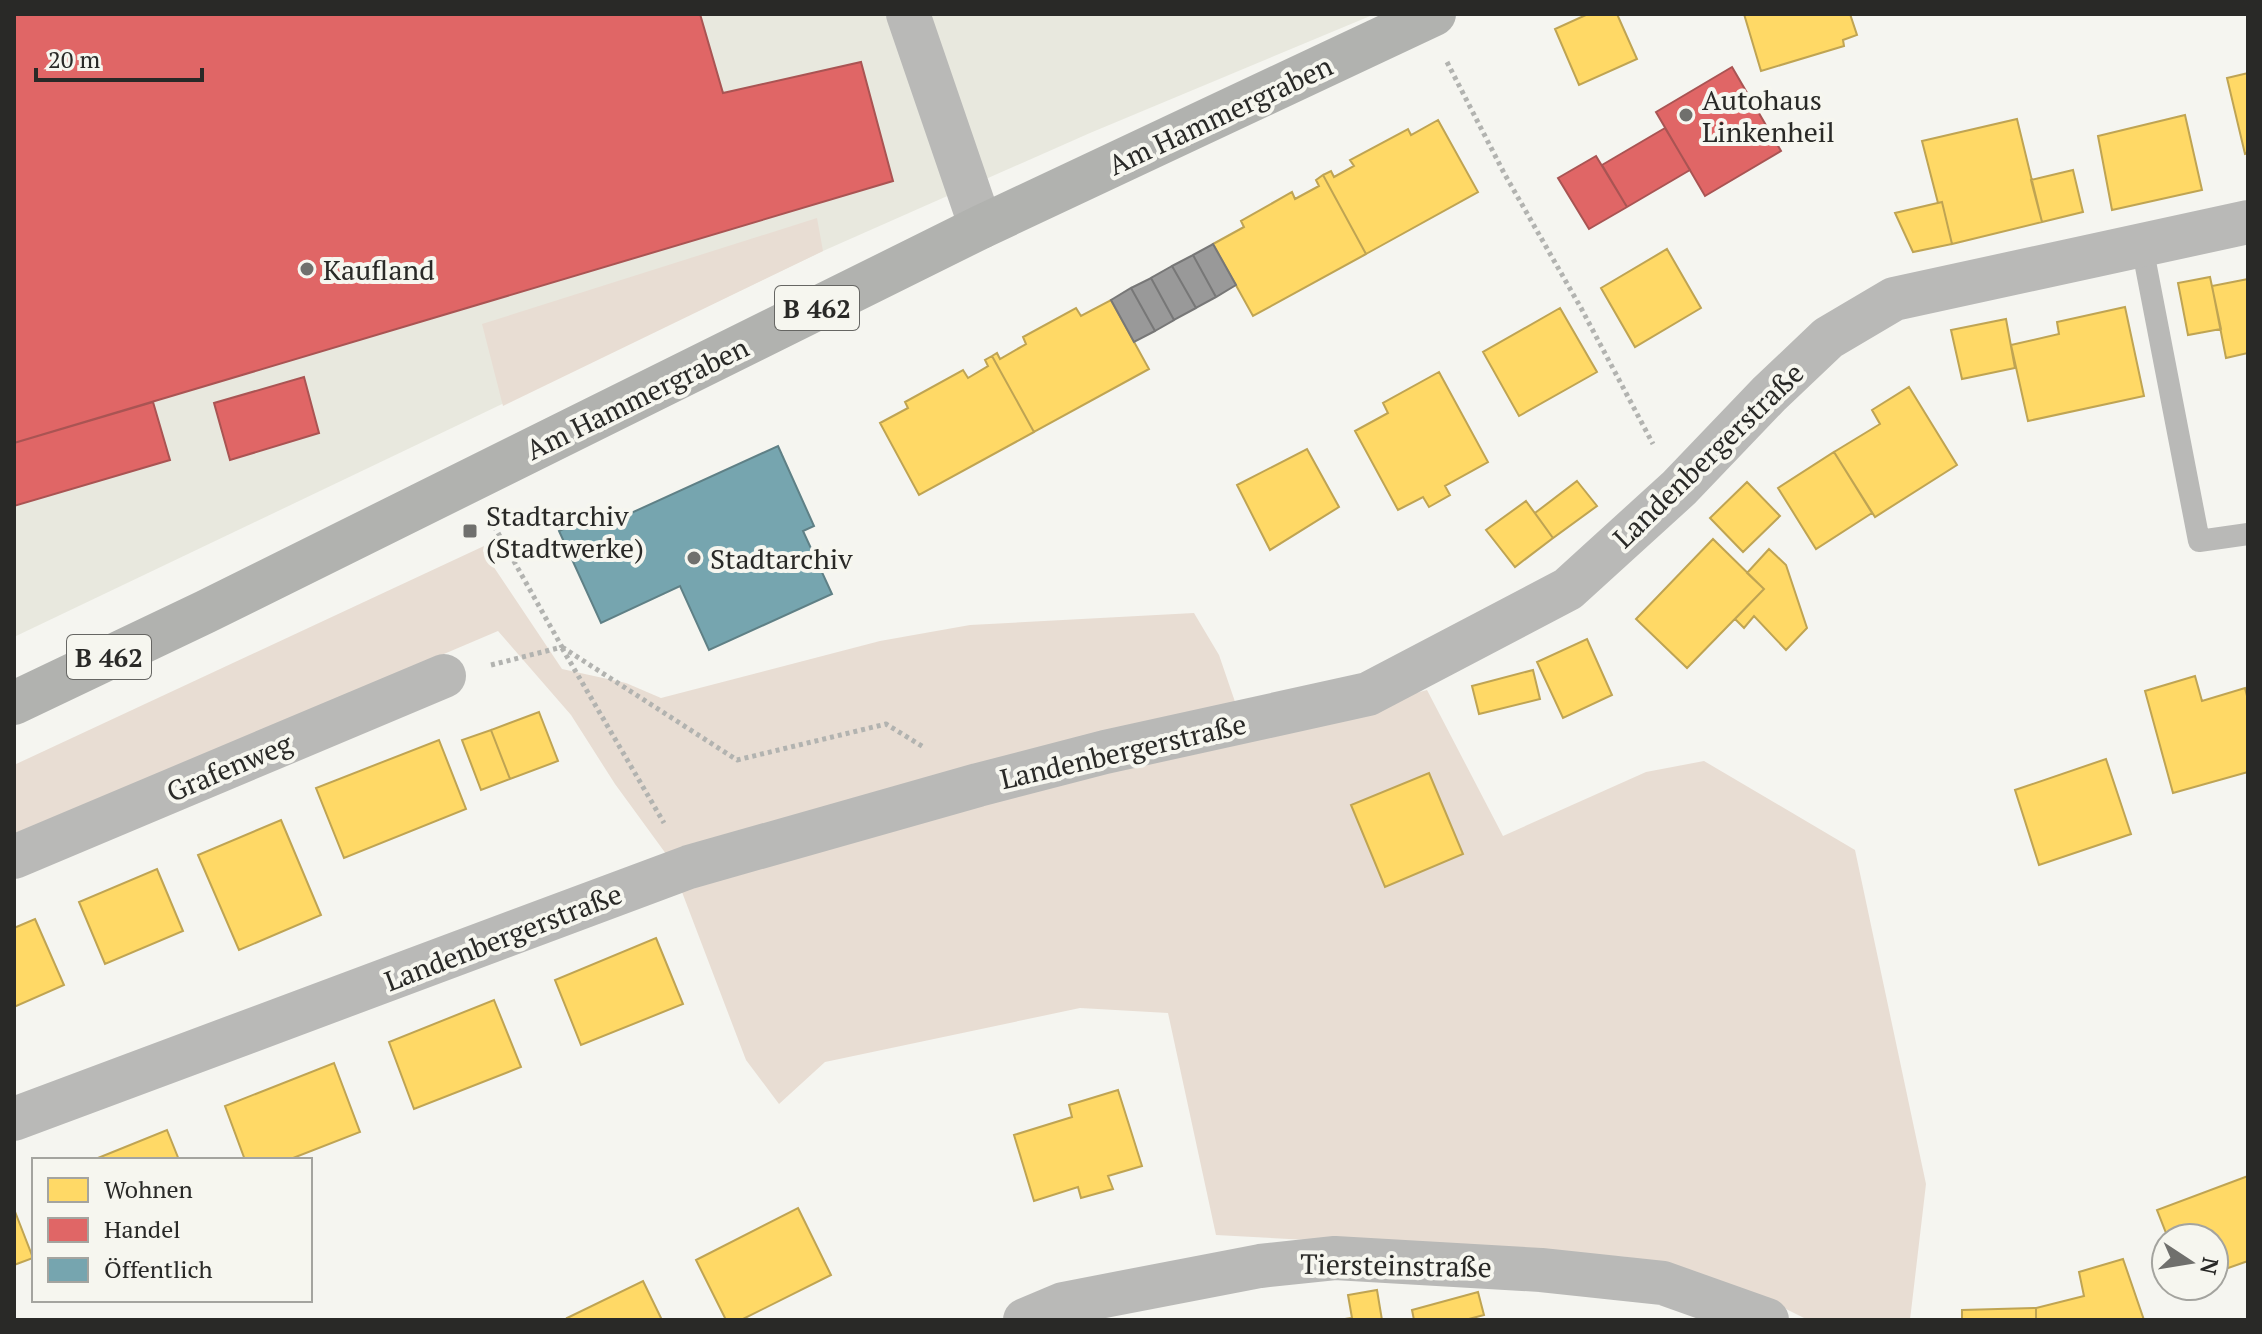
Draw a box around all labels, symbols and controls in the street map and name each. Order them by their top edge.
scale bar [36,32,202,82]
text: 20 m [48,43,100,75]
street label: Am Hammergraben [1102,47,1338,183]
place label: Autohaus Linkenheil [1702,81,1835,150]
marker: Autohaus Linkenheil [1677,106,1695,124]
place label: Kaufland [323,251,435,288]
marker: Kaufland [298,260,316,278]
road number: B 462 [775,286,859,330]
street label: Am Hammergraben [520,328,755,468]
street label: Landenbergerstraße [1605,354,1811,556]
place label: Stadtarchiv (Stadtwerke) [486,497,644,566]
marker: Stadtarchiv (Stadtwerke) [461,522,479,540]
place label: Stadtarchiv [710,540,853,577]
marker: Stadtarchiv [685,549,703,567]
road number: B 462 [67,635,151,679]
street label: Landenbergerstraße [996,705,1250,797]
street label: Grafenweg [161,724,299,810]
street label: Landenbergerstraße [379,875,627,999]
legend [32,1158,312,1302]
text: Wohnen [104,1173,193,1205]
text: Handel [104,1213,180,1245]
north arrow [2150,1222,2230,1302]
street label: Tiersteinstraße [1300,1245,1492,1285]
text: Öffentlich [104,1253,213,1285]
text: N [2194,1255,2226,1278]

